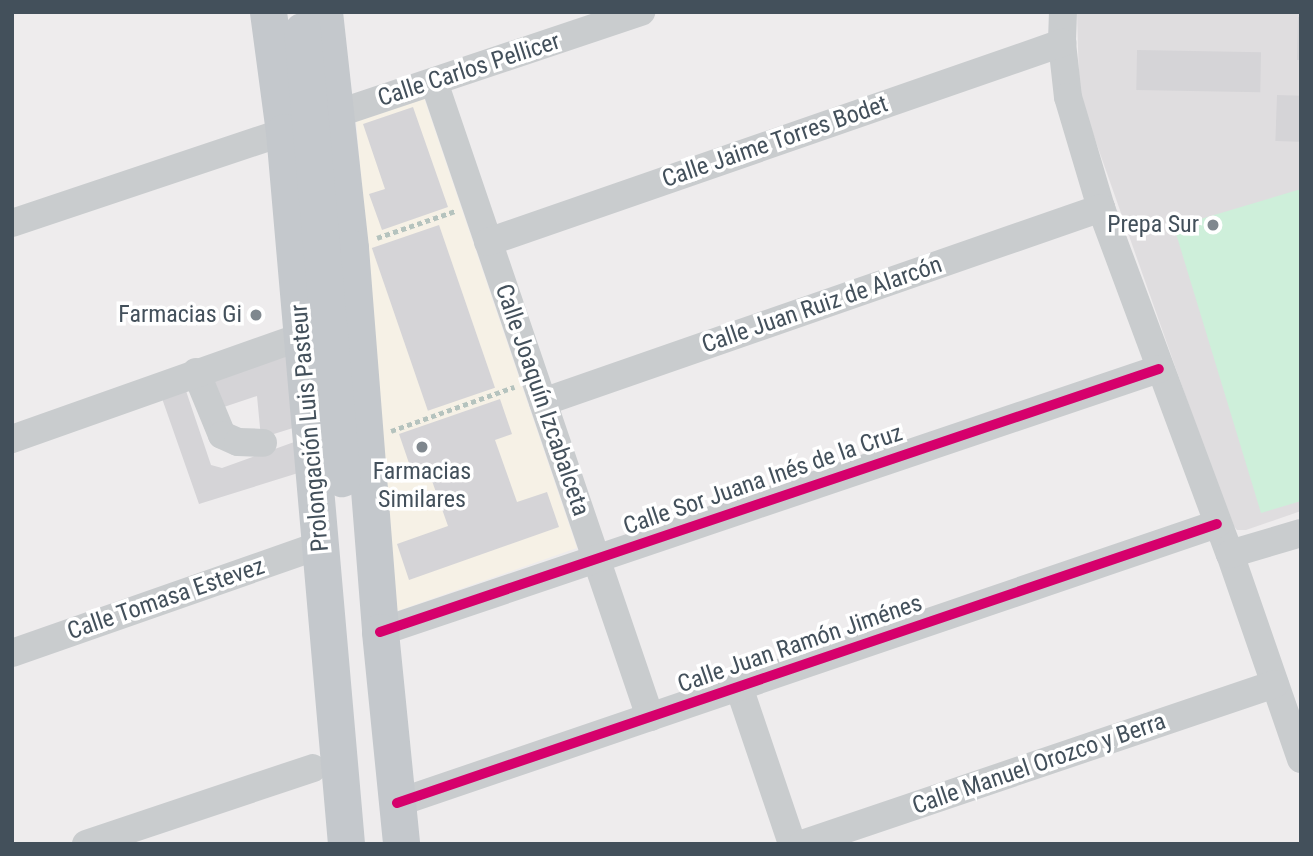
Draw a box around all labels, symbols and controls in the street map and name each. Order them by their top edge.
street label: Calle Carlos Pellicer [374,27,564,113]
street label: Calle Jaime Torres Bodet [658,90,892,194]
place label: Prepa Sur [1107,211,1199,239]
marker: Prepa Sur [1205,217,1221,233]
street label: Calle Juan Ruiz de Alarcón [698,250,946,360]
street label: Calle Joaquín Izcabalceta [489,280,595,520]
place label: Farmacias Gi [118,301,242,329]
street label: Prolongación Luis Pasteur [285,303,335,553]
marker: Farmacias Gi [248,307,264,323]
street label: Calle Sor Juana Inés de la Cruz [620,419,906,541]
marker: Farmacias Similares [414,439,430,455]
place label: Farmacias Similares [373,458,471,514]
street label: Calle Tomasa Estevez [64,552,268,646]
street label: Calle Juan Ramón Jiménes [674,589,926,699]
street label: Calle Manuel Orozco y Berra [909,707,1169,821]

